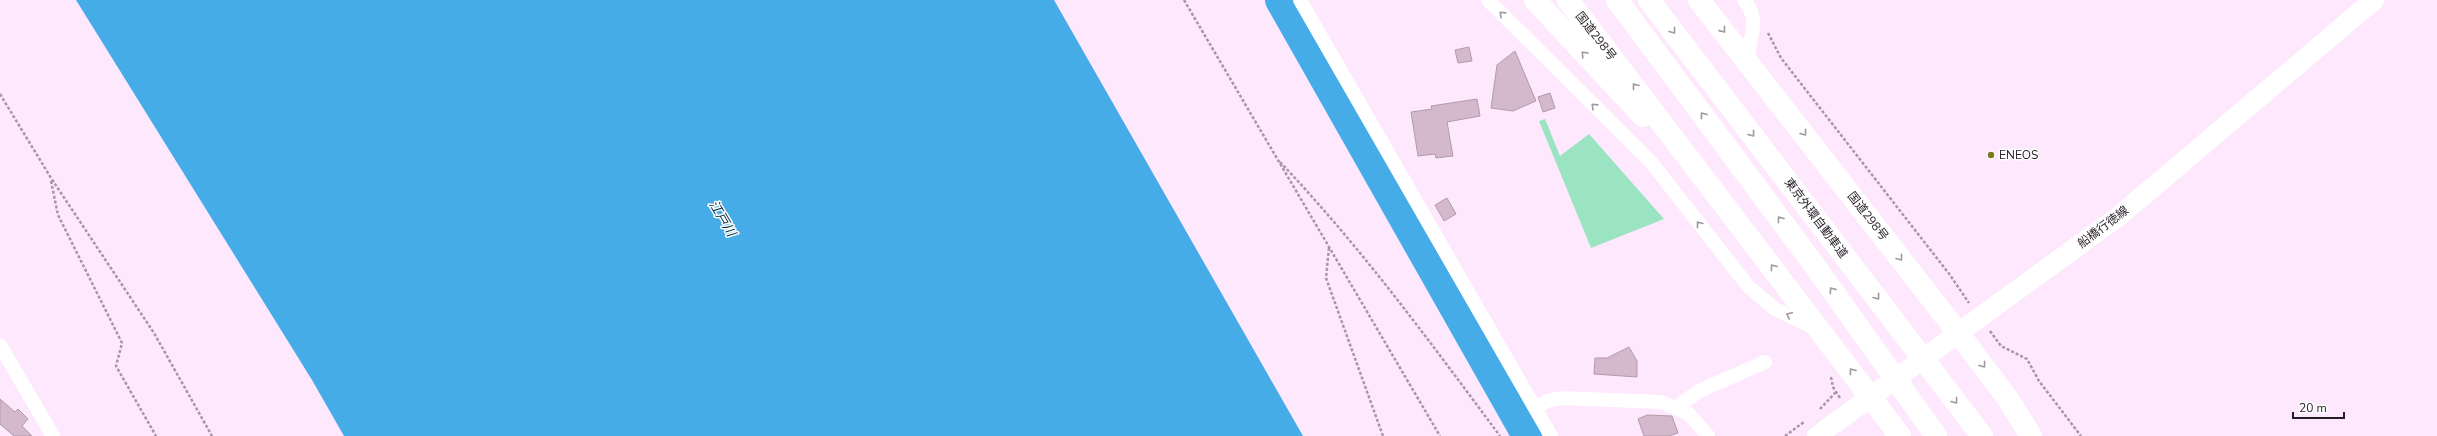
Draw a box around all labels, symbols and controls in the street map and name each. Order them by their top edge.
street label: 国道298号 [1572,8,1620,64]
one-way arrow [1499,11,1507,19]
one-way arrow [1719,26,1726,33]
one-way arrow [1668,27,1675,34]
one-way arrow [1581,51,1588,59]
one-way arrow [1633,84,1640,91]
one-way arrow [1591,103,1599,111]
one-way arrow [1700,112,1708,119]
one-way arrow [1799,128,1806,135]
one-way arrow [1747,130,1754,137]
place label: ENEOS [1999,147,2038,163]
marker: ENEOS [1986,150,1996,160]
street label: 東京外環自動車道 [1781,175,1851,261]
street label: 国道298号 [1844,188,1892,244]
water label: 江戸川 [704,197,741,242]
street label: 船橋行徳線 [2074,203,2132,251]
one-way arrow [1778,217,1785,224]
one-way arrow [1697,221,1704,228]
one-way arrow [1896,253,1903,260]
one-way arrow [1771,265,1778,272]
one-way arrow [1830,288,1837,295]
one-way arrow [1872,293,1879,300]
one-way arrow [1786,312,1793,320]
one-way arrow [1978,361,1985,368]
one-way arrow [1849,368,1857,375]
scale bar [2293,394,2344,420]
one-way arrow [1951,396,1958,403]
text: 20 m [2299,400,2327,416]

